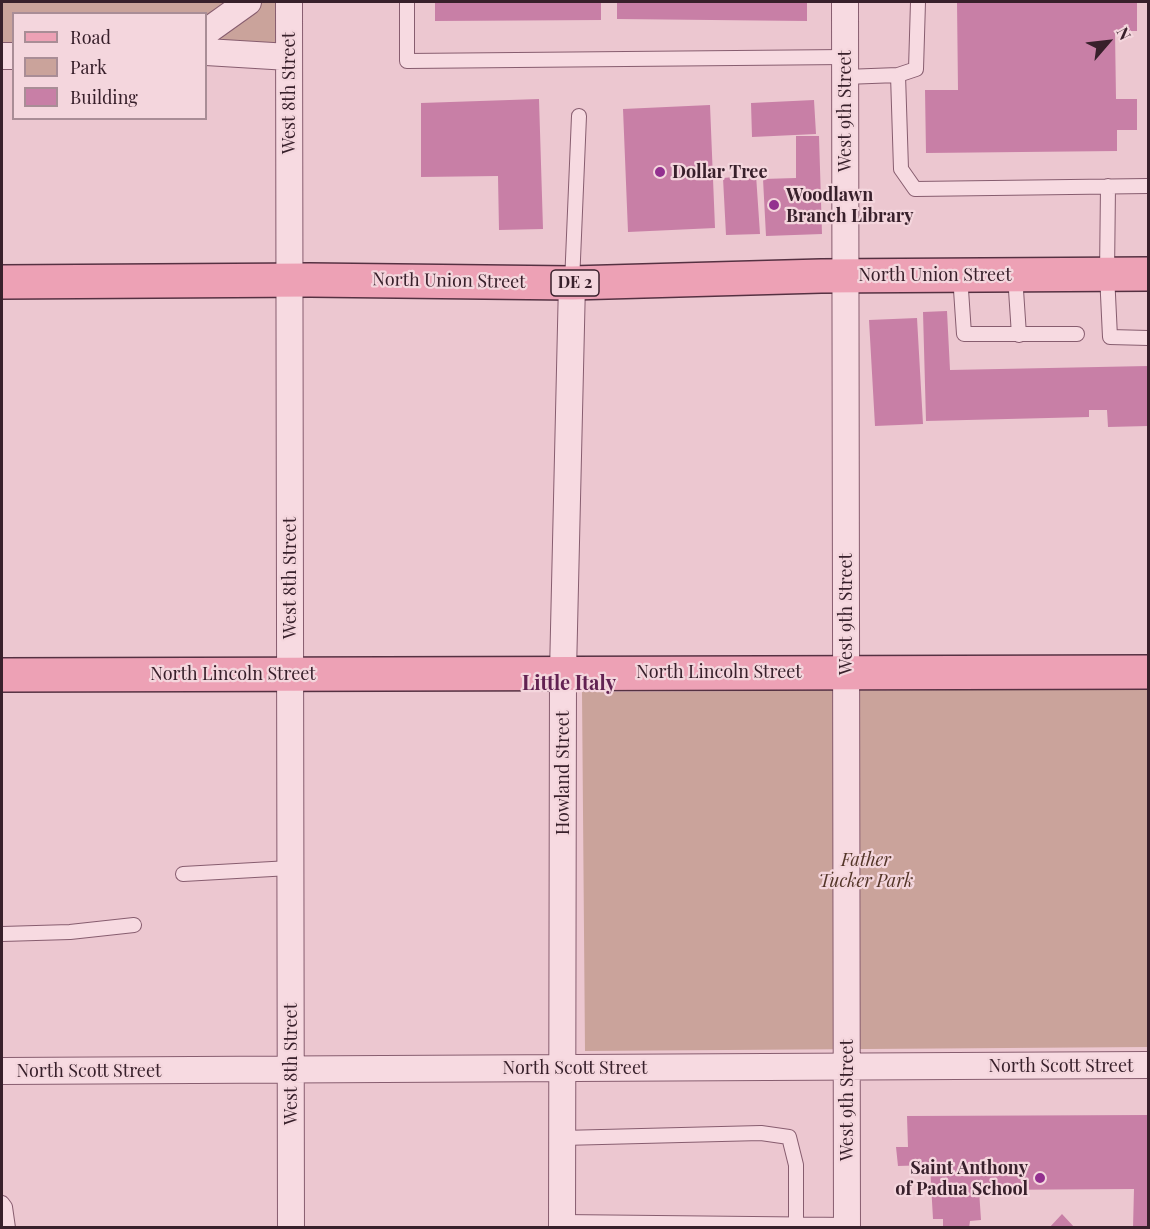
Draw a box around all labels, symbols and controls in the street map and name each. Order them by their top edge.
legend [12,12,207,120]
north arrow [1078,12,1138,72]
text: N [1112,23,1136,43]
text: Road [70,25,111,49]
street label: West 8th Street [278,32,300,154]
street label: West 9th Street [834,50,856,172]
text: Park [70,55,107,79]
text: Building [70,85,138,109]
place label: Dollar Tree [672,161,768,183]
marker: Dollar Tree [653,165,667,179]
place label: Woodlawn Branch Library [786,184,914,226]
marker: Woodlawn Branch Library [767,198,781,212]
street label: North Union Street [858,264,1012,286]
street label: North Union Street [372,269,526,293]
road number: DE 2 [551,270,599,296]
street label: West 8th Street [279,517,301,639]
street label: West 9th Street [835,553,857,675]
street label: North Lincoln Street [636,661,802,683]
street label: North Lincoln Street [150,663,316,685]
district label: Little Italy [522,672,616,696]
street label: Howland Street [552,711,574,835]
park label: Father Tucker Park [819,849,913,892]
street label: West 8th Street [280,1003,302,1125]
street label: West 9th Street [836,1039,858,1161]
street label: North Scott Street [989,1055,1133,1077]
street label: North Scott Street [503,1057,647,1079]
street label: North Scott Street [17,1060,161,1082]
place label: Saint Anthony of Padua School [895,1157,1028,1200]
marker: Saint Anthony of Padua School [1033,1171,1047,1185]

